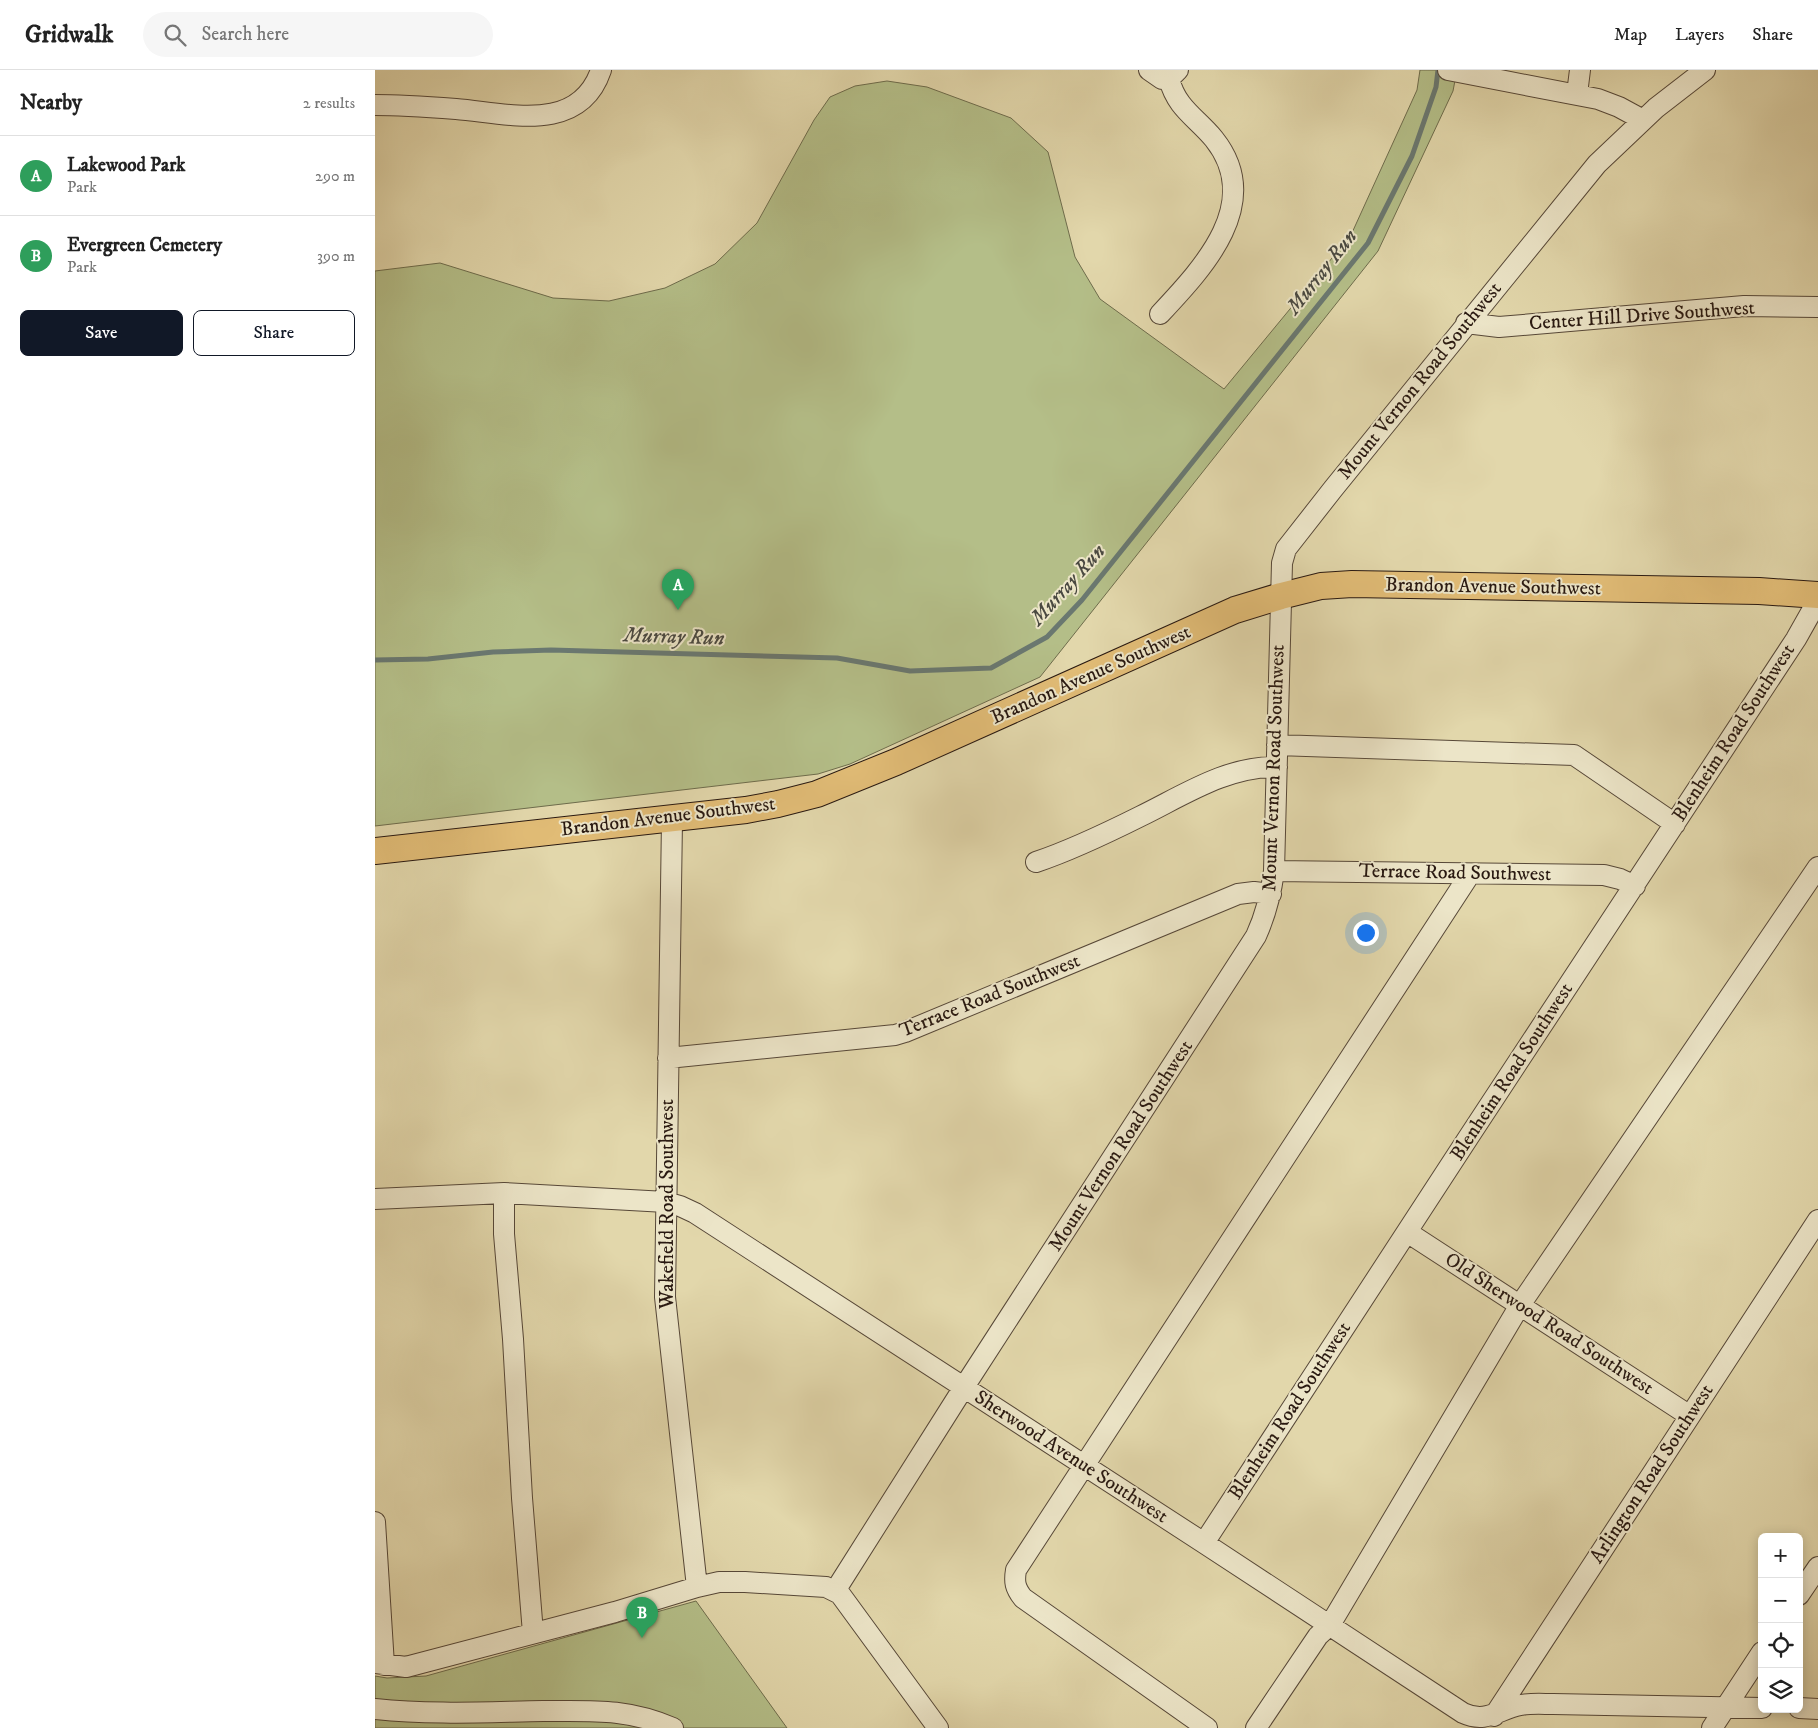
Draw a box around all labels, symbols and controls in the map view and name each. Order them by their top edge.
search box [143,12,493,57]
text: Gridwalk [25,20,113,50]
icon: search [161,21,189,49]
text: Search here [201,23,289,46]
text: Map [1614,24,1647,46]
text: Layers [1675,24,1724,46]
text: Share [1752,24,1793,46]
text: Nearby [20,90,82,116]
text: 2 results [303,93,355,113]
text: Lakewood Park [67,154,186,177]
text: A [31,166,41,186]
text: 290 m [315,166,355,186]
text: Park [67,177,97,197]
water label: Murray Run [1280,224,1363,321]
text: Evergreen Cemetery [67,234,222,257]
text: B [31,246,41,266]
text: 390 m [317,246,355,266]
text: Park [67,257,97,277]
street label: Mount Vernon Road Southwest [1333,277,1507,485]
street label: Center Hill Drive Southwest [1528,296,1756,336]
button: Save [20,310,183,356]
button: Share [193,310,355,356]
water label: Murray Run [1023,539,1112,633]
pin: A [662,569,694,610]
street label: Brandon Avenue Southwest [1385,573,1601,601]
street label: Brandon Avenue Southwest [987,620,1195,730]
water label: Murray Run [621,622,725,652]
street label: Blenheim Road Southwest [1667,639,1801,827]
street label: Mount Vernon Road Southwest [1257,644,1291,892]
street label: Brandon Avenue Southwest [559,791,777,843]
street label: Terrace Road Southwest [1359,859,1551,887]
your location [1353,920,1379,946]
street label: Terrace Road Southwest [896,948,1084,1044]
street label: Blenheim Road Southwest [1445,978,1579,1166]
street label: Mount Vernon Road Southwest [1043,1036,1199,1256]
street label: Wakefield Road Southwest [655,1099,680,1310]
street label: Old Sherwood Road Southwest [1440,1247,1658,1401]
street label: Blenheim Road Southwest [1223,1317,1357,1505]
street label: Arlington Road Southwest [1585,1380,1719,1568]
street label: Sherwood Avenue Southwest [969,1385,1173,1529]
map controls [1758,1533,1803,1713]
button: + [1758,1533,1803,1578]
button: − [1758,1578,1803,1623]
pin: B [626,1597,658,1638]
button: locate [1758,1623,1803,1668]
button: layers [1758,1668,1803,1713]

